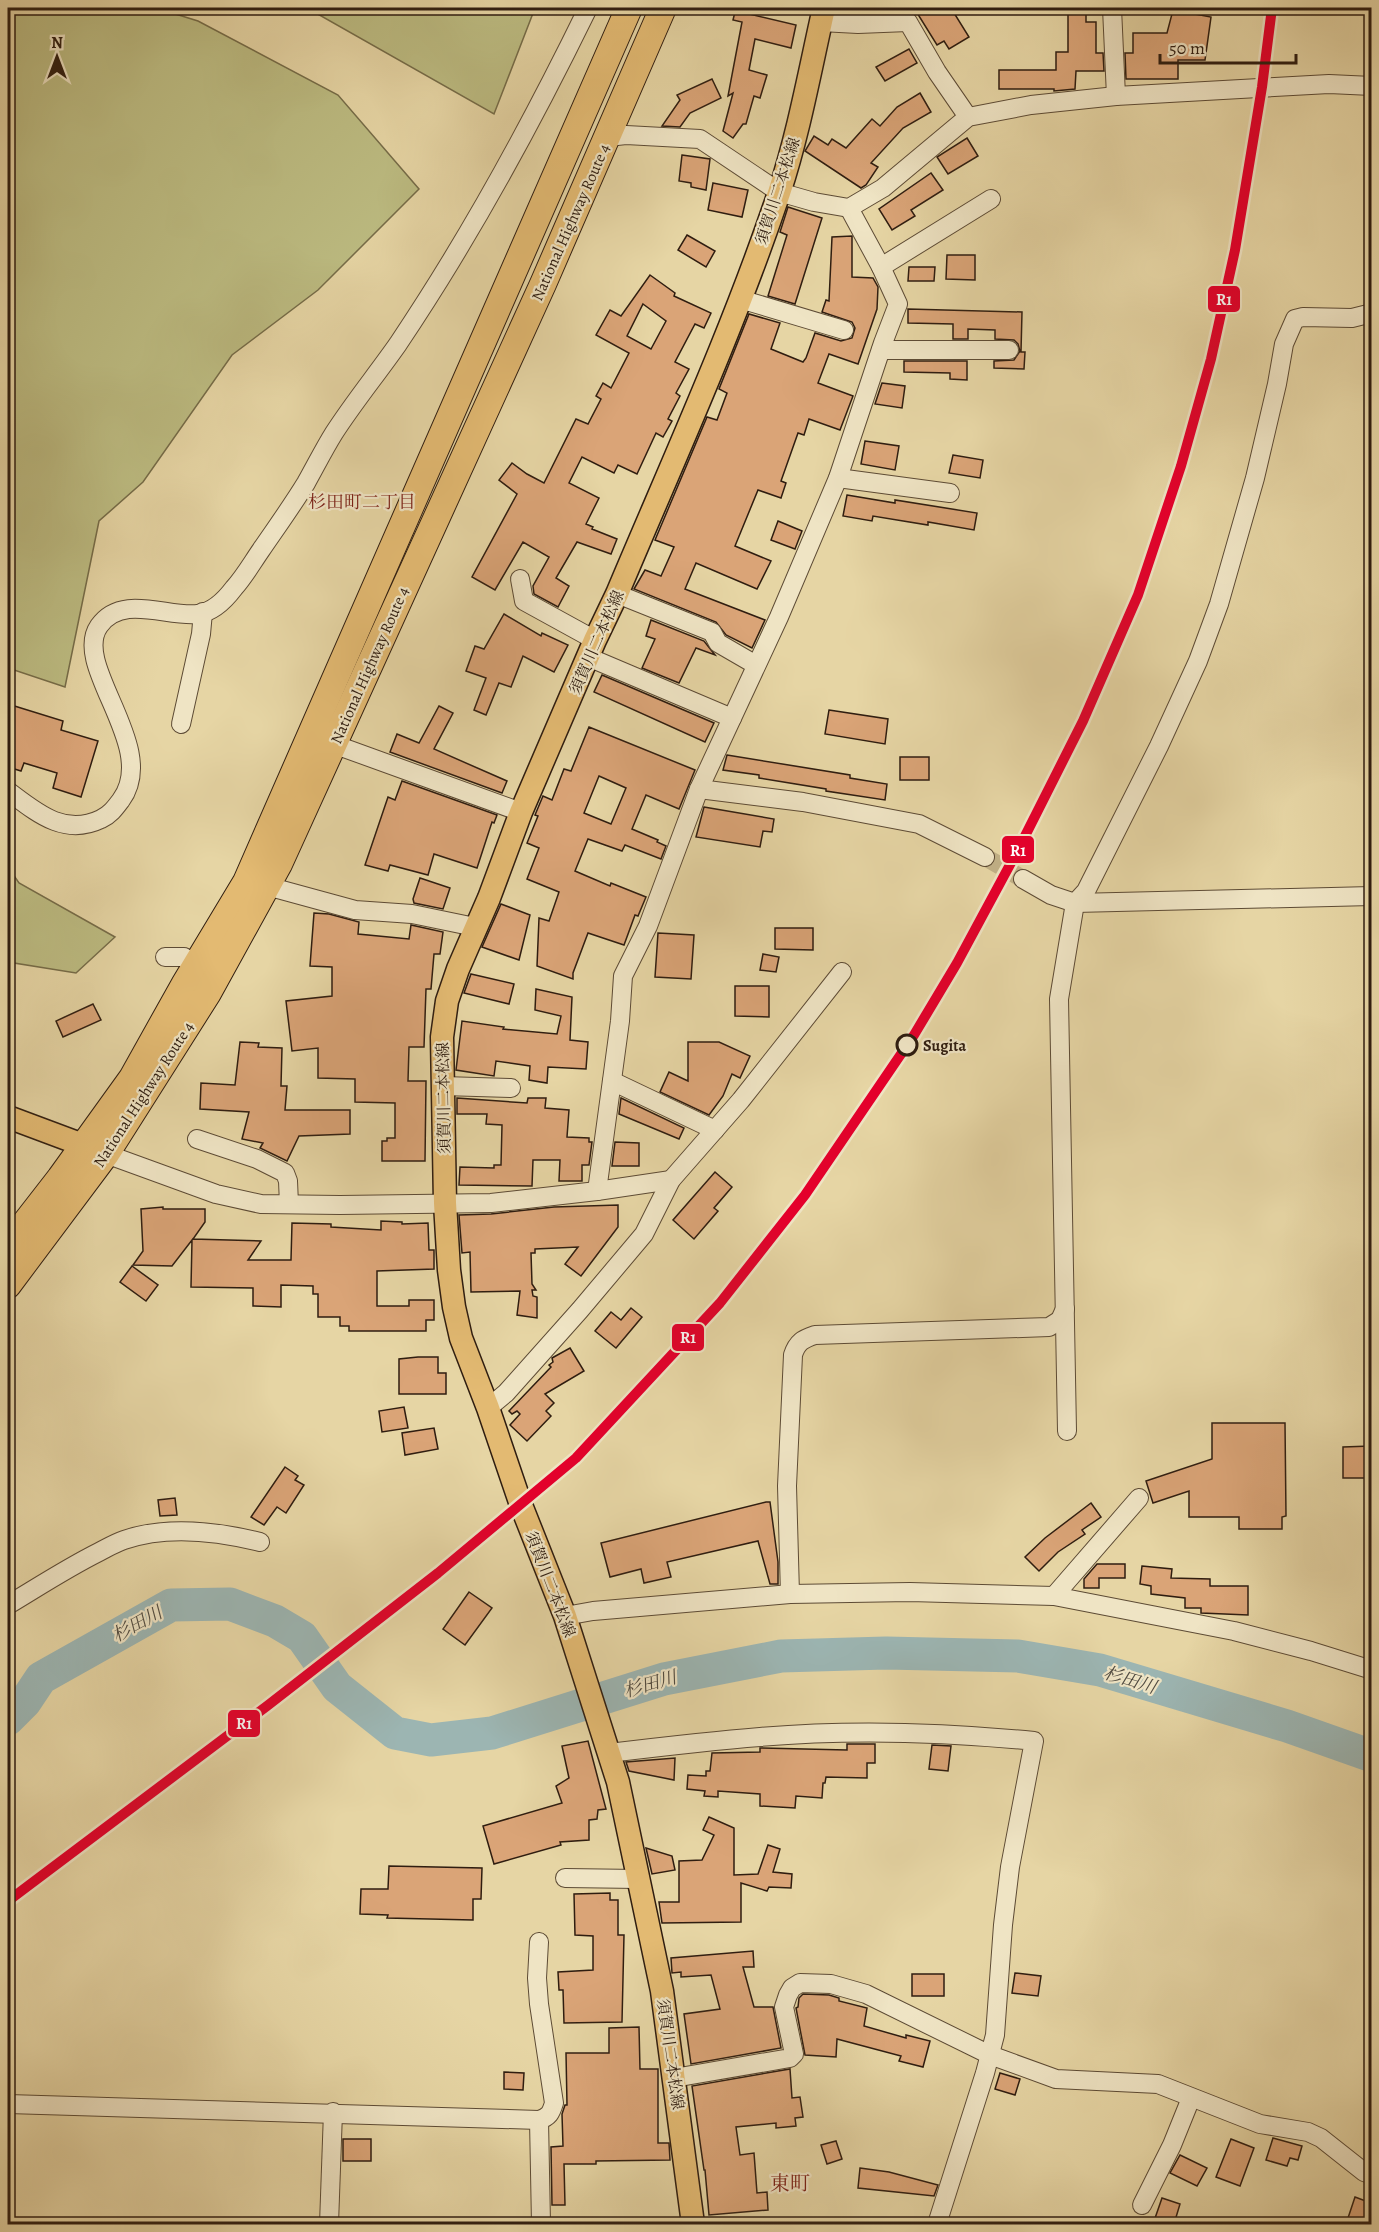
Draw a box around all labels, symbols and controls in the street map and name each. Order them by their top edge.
north arrow [27,27,87,87]
scale bar [1160,27,1296,65]
text: N [51,32,63,54]
text: 50 m [1169,36,1205,60]
street label: 須賀川二本松線 [750,135,806,248]
street label: National Highway Route 4 [526,140,615,304]
line badge: R1 [1207,285,1241,313]
text: R1 [1216,289,1232,311]
district label: 杉田町二丁目 [308,490,416,514]
street label: National Highway Route 4 [325,583,414,747]
street label: 須賀川二本松線 [564,587,630,698]
line badge: R1 [1001,835,1035,864]
text: R1 [1010,840,1026,862]
street label: National Highway Route 4 [88,1017,199,1172]
marker: Sugita [896,1034,918,1056]
place label: Sugita [923,1035,967,1057]
street label: 須賀川二本松線 [432,1042,456,1154]
line badge: R1 [671,1323,705,1352]
text: R1 [680,1327,696,1349]
street label: 須賀川二本松線 [520,1528,580,1641]
water label: 杉田川 [108,1599,168,1648]
water label: 杉田川 [1101,1661,1161,1700]
water label: 杉田川 [621,1664,681,1703]
line badge: R1 [227,1709,261,1738]
text: R1 [236,1713,252,1735]
street label: 須賀川二本松線 [651,1997,689,2111]
district label: 東町 [770,2170,810,2197]

